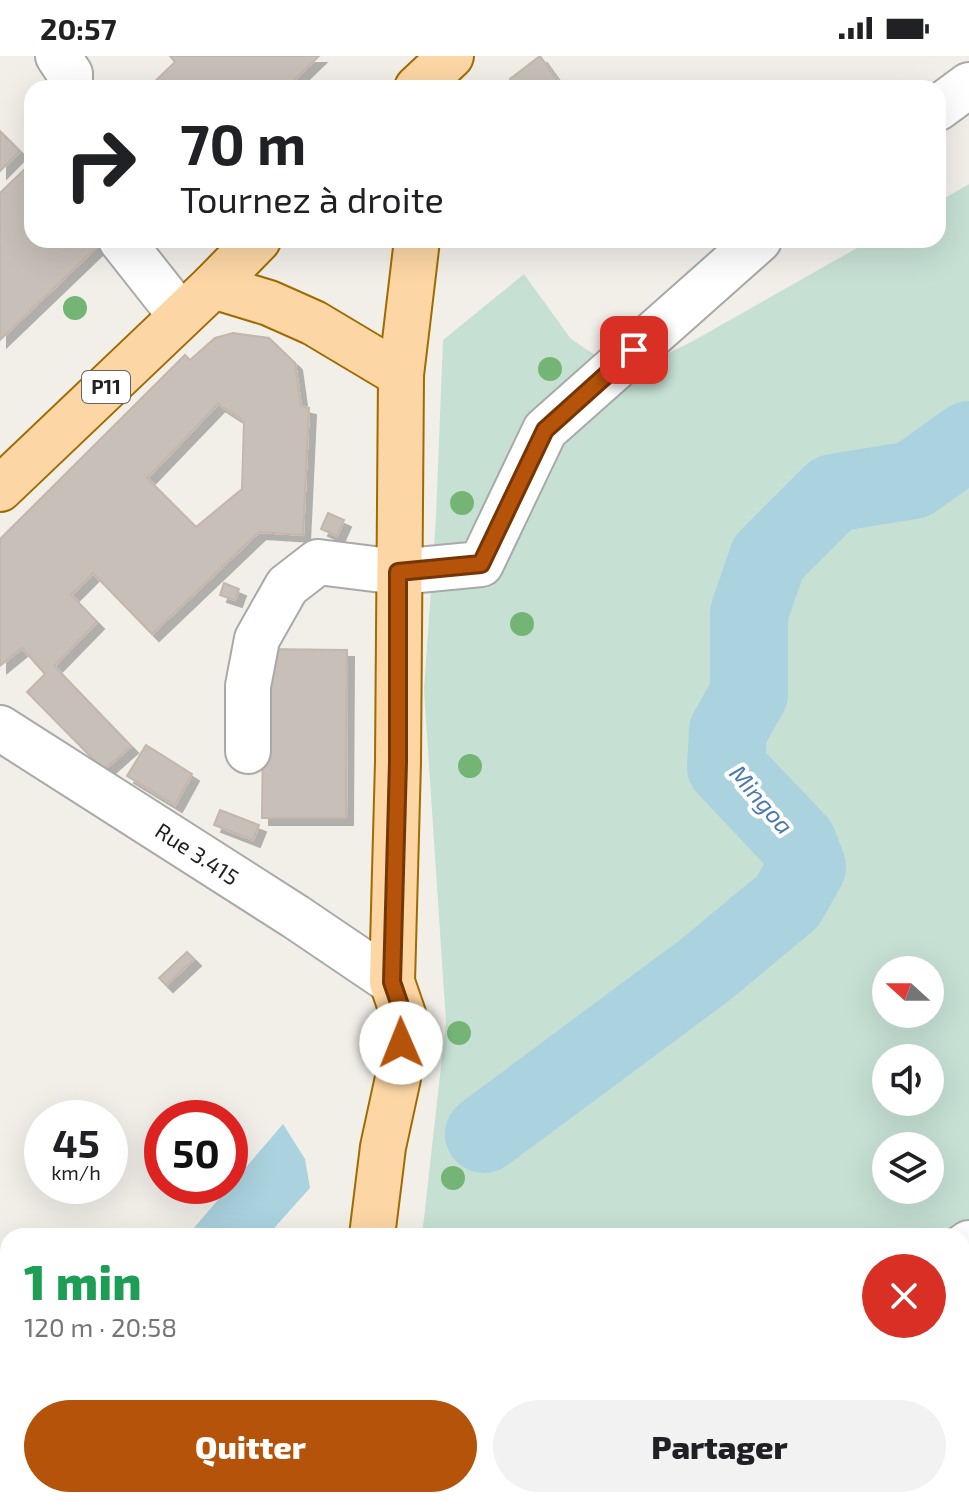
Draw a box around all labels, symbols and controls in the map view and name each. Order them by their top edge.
text: 20:57 [40,10,116,46]
text: 70 m [180,109,306,176]
icon: right [48,112,152,216]
text: Tournez à droite [180,177,444,220]
pin [600,316,668,384]
icon: arrive [612,328,656,372]
road number: P11 [82,371,130,403]
water label: Mingoa [724,759,800,839]
street label: Rue 3.415 [151,817,244,890]
north arrow [872,956,944,1028]
map controls [872,956,944,1204]
position arrow [359,1001,443,1085]
button: sound [872,1044,944,1116]
speed limit sign: 50 [144,1100,248,1204]
text: 45 [52,1118,100,1166]
button: layers [872,1132,944,1204]
text: km/h [51,1160,101,1184]
text: 1 min [24,1252,142,1310]
button: close [862,1254,946,1338]
text: 120 m · 20:58 [24,1311,177,1342]
button: Quitter [24,1400,477,1492]
button: Partager [493,1400,946,1492]

